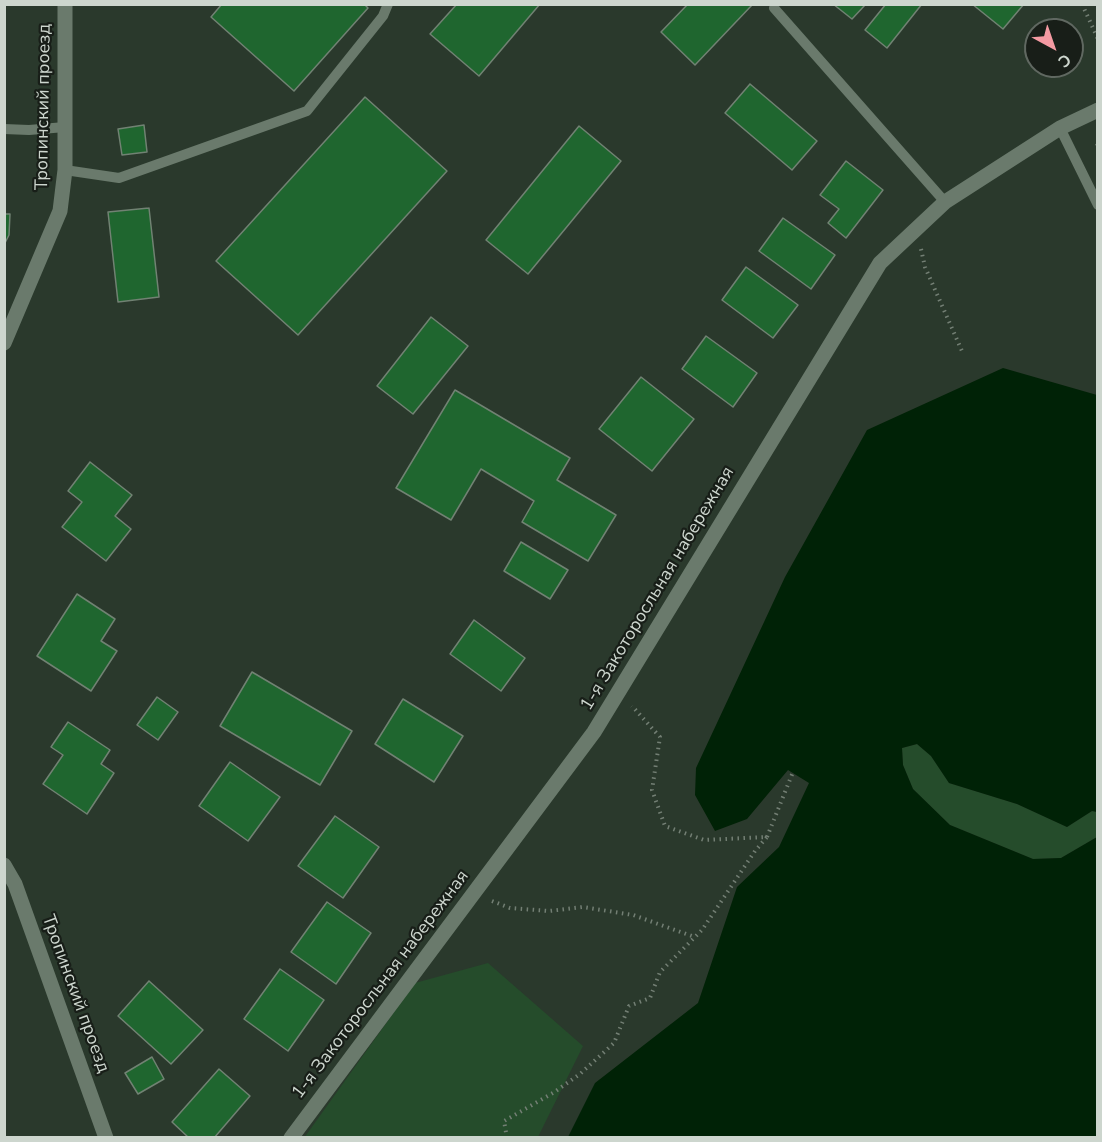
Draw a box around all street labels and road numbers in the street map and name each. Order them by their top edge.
street label: Тропинский проезд [32,24,56,190]
street label: 1-я Закоторосльная набережная [577,463,739,715]
street label: 1-я Закоторосльная набережная [288,866,474,1104]
street label: Тропинский проезд [36,912,114,1076]

